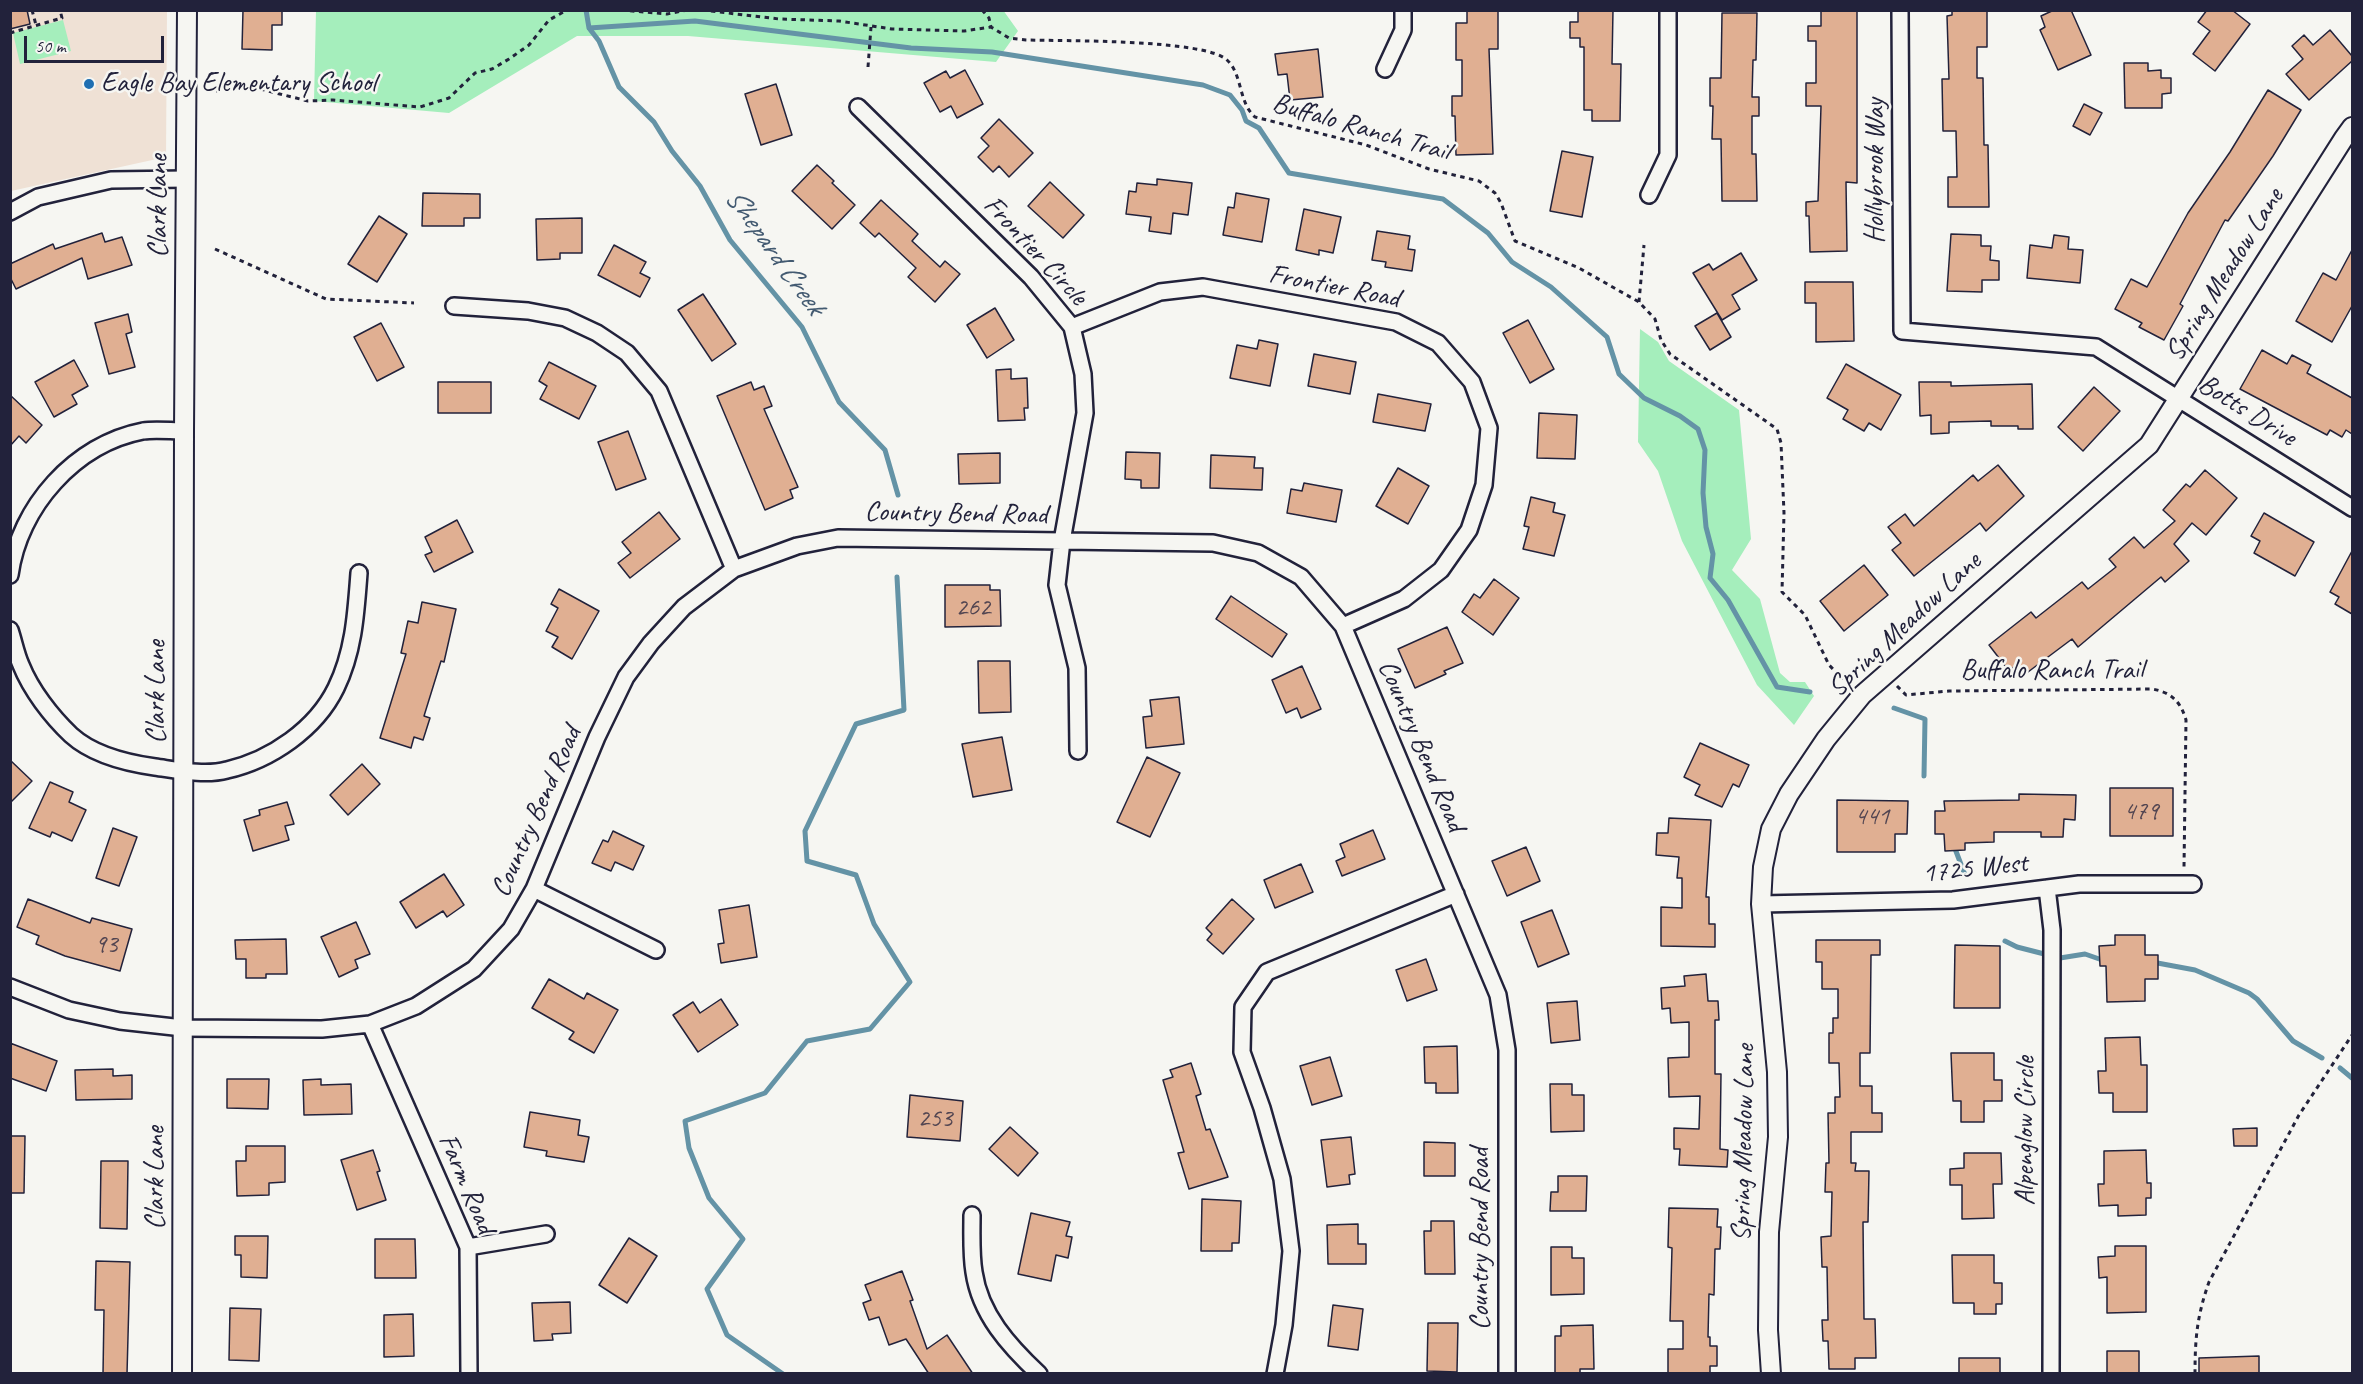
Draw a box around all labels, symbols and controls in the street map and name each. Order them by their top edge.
scale bar [27,24,166,62]
text: 50 m [35,35,66,57]
place label: Eagle Bay Elementary School [101,67,376,101]
marker: Eagle Bay Elementary School [82,77,96,91]
street label: Buffalo Ranch Trail [1268,87,1454,169]
street label: Hollybrook Way [1859,98,1893,244]
street label: Clark Lane [142,154,176,258]
water label: Shepard Creek [716,182,832,322]
street label: Spring Meadow Lane [2158,182,2292,368]
street label: Frontier Circle [976,189,1094,313]
street label: Frontier Road [1266,258,1402,316]
street label: Botts Drive [2192,368,2302,454]
street label: Country Bend Road [864,496,1048,532]
street label: Spring Meadow Lane [1821,545,1989,705]
house number: 262 [955,592,991,624]
street label: Clark Lane [140,640,174,744]
street label: Buffalo Ranch Trail [1960,654,2144,688]
street label: Country Bend Road [1370,655,1472,837]
street label: Country Bend Road [485,722,589,902]
house number: 479 [2123,796,2159,828]
house number: 441 [1854,801,1890,833]
street label: 1725 West [1921,847,2029,891]
house number: 93 [94,929,118,961]
street label: Spring Meadow Lane [1725,1044,1763,1242]
street label: Alpenglow Circle [2009,1056,2043,1206]
house number: 253 [917,1103,953,1135]
street label: Clark Lane [139,1126,173,1230]
street label: Farm Road [430,1129,502,1239]
street label: Country Bend Road [1464,1148,1498,1330]

